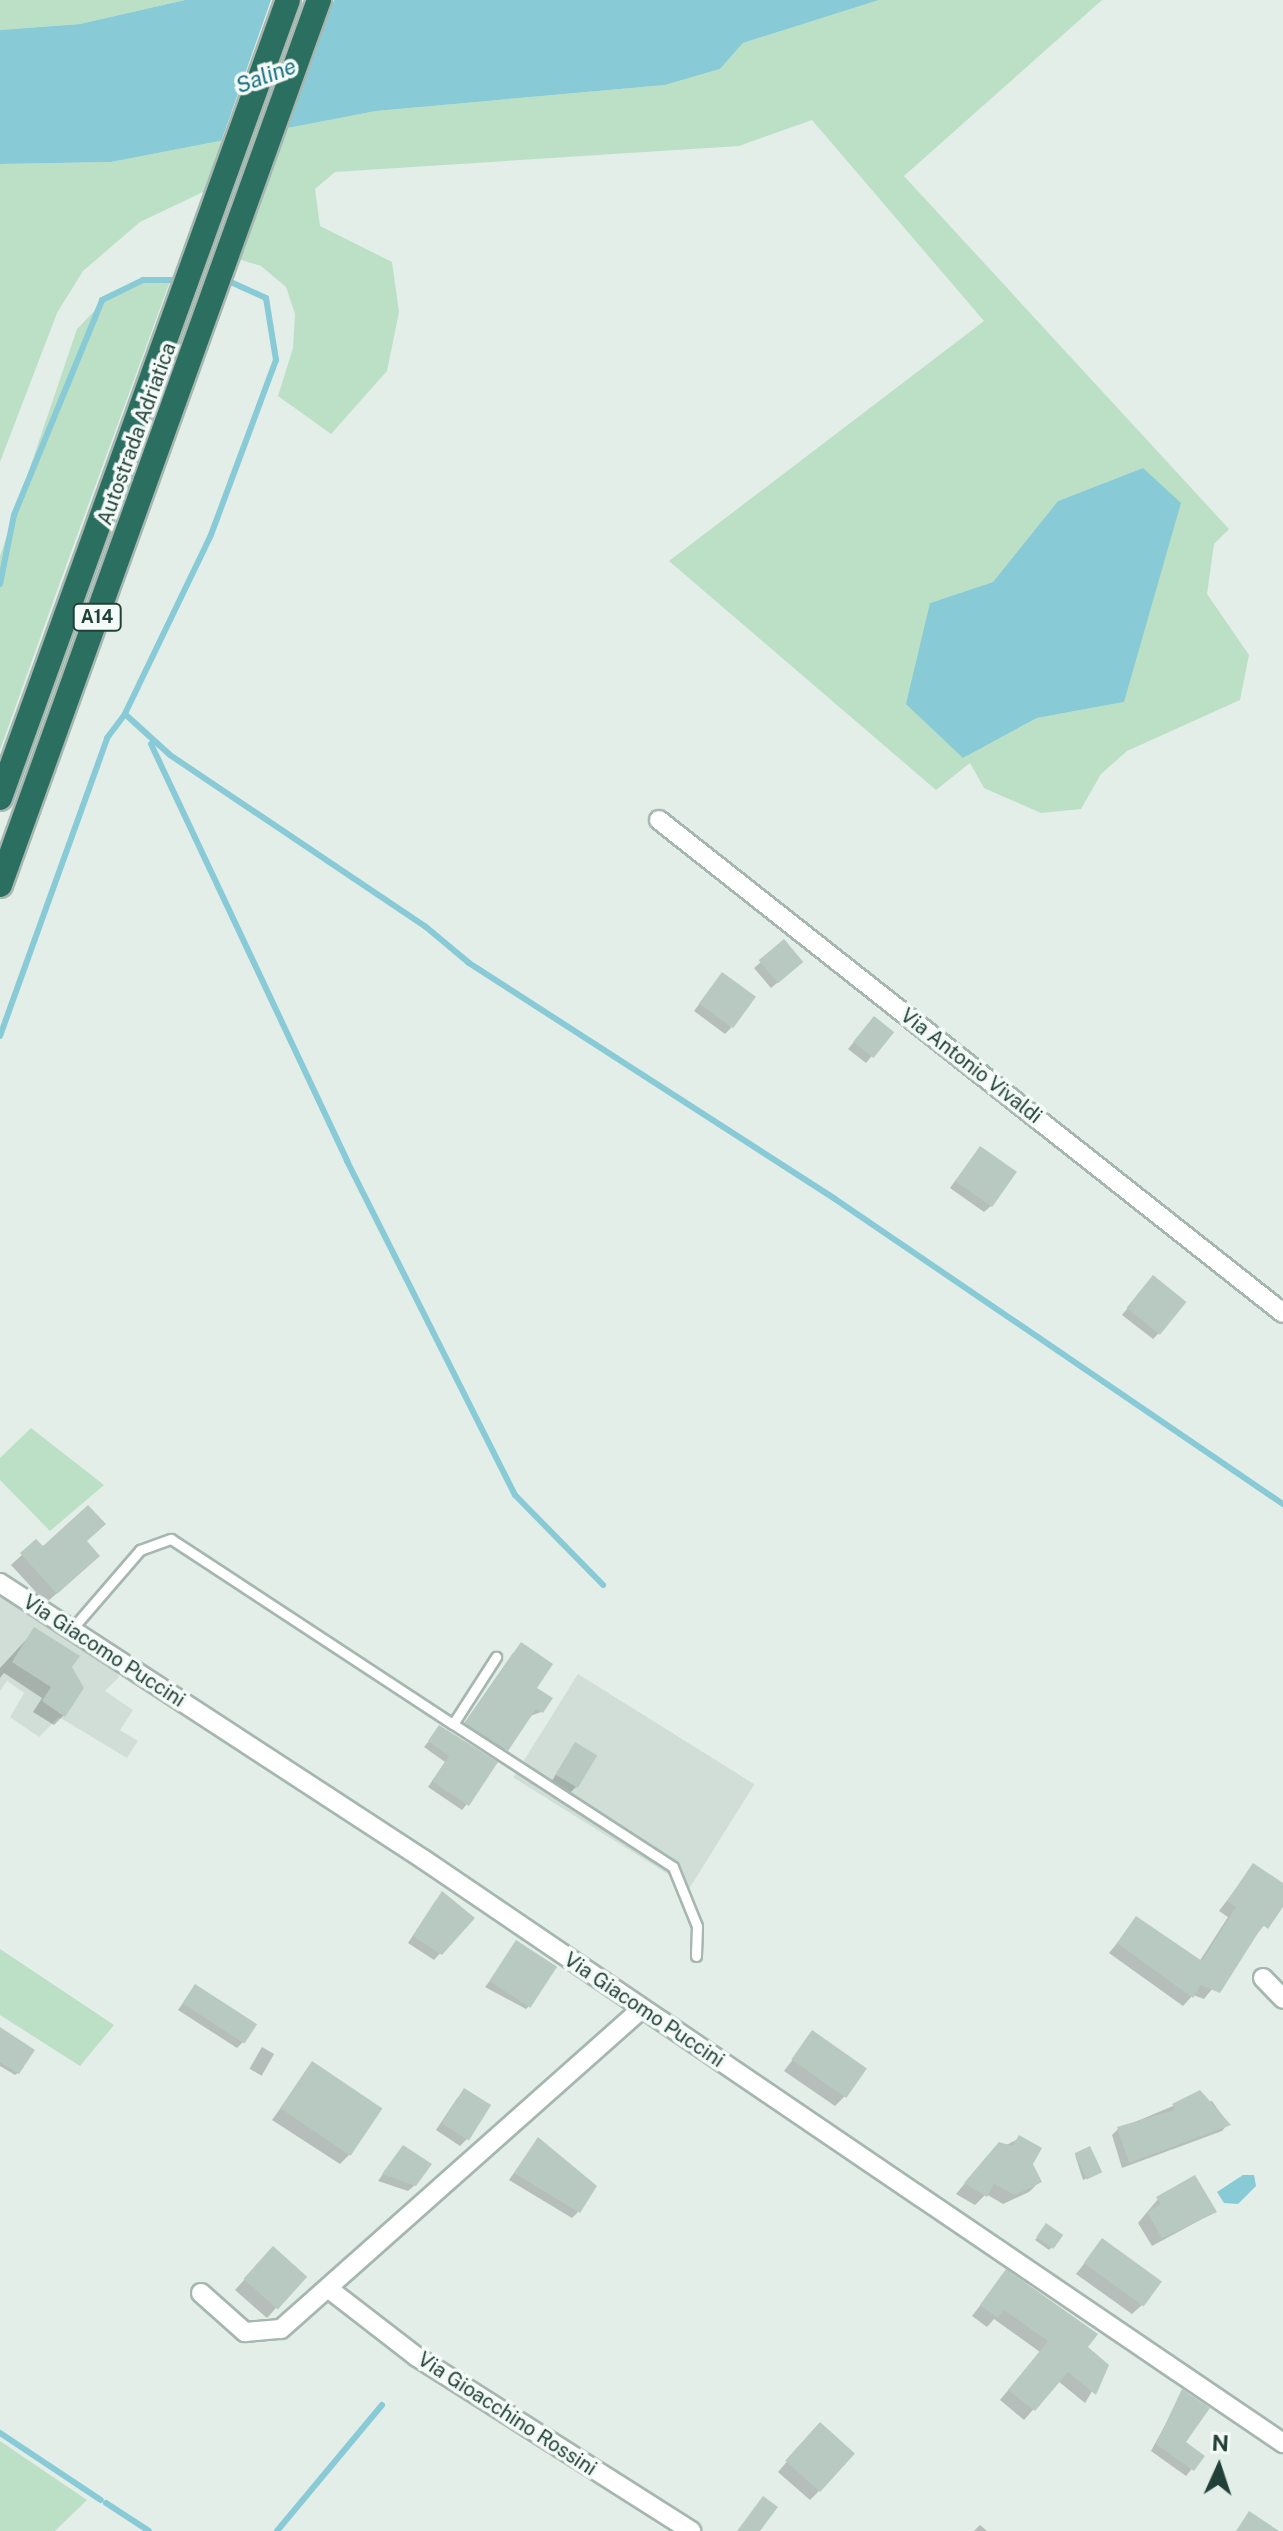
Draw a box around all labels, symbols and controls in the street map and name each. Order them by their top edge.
water label: Saline [232,53,300,99]
street label: Autostrada Adriatica [93,340,181,528]
road number: A14 [71,603,123,631]
street label: Via Antonio Vivaldi [895,1003,1047,1129]
street label: Via Giacomo Puccini [19,1590,189,1712]
street label: Via Giacomo Puccini [559,1947,729,2073]
street label: Via Gioacchino Rossini [413,2347,601,2481]
north arrow [1179,2427,1259,2507]
text: N [1211,2430,1230,2456]

